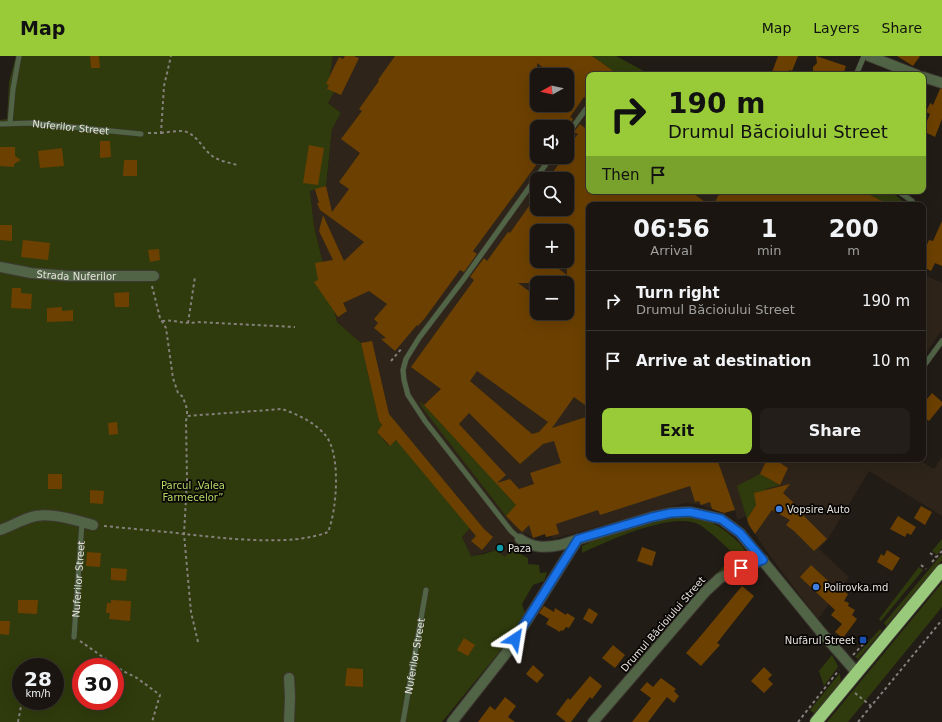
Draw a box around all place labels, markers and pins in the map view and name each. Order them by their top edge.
marker: Vopsire Auto [774,504,784,514]
place label: Vopsire Auto [787,504,850,515]
marker: Paza [495,543,505,553]
place label: Paza [508,543,531,554]
pin [724,551,758,585]
marker: Polirovka.md [811,582,821,592]
place label: Polirovka.md [824,582,888,593]
place label: Nufărul Street [785,635,855,646]
marker: Nufărul Street [858,635,868,645]

